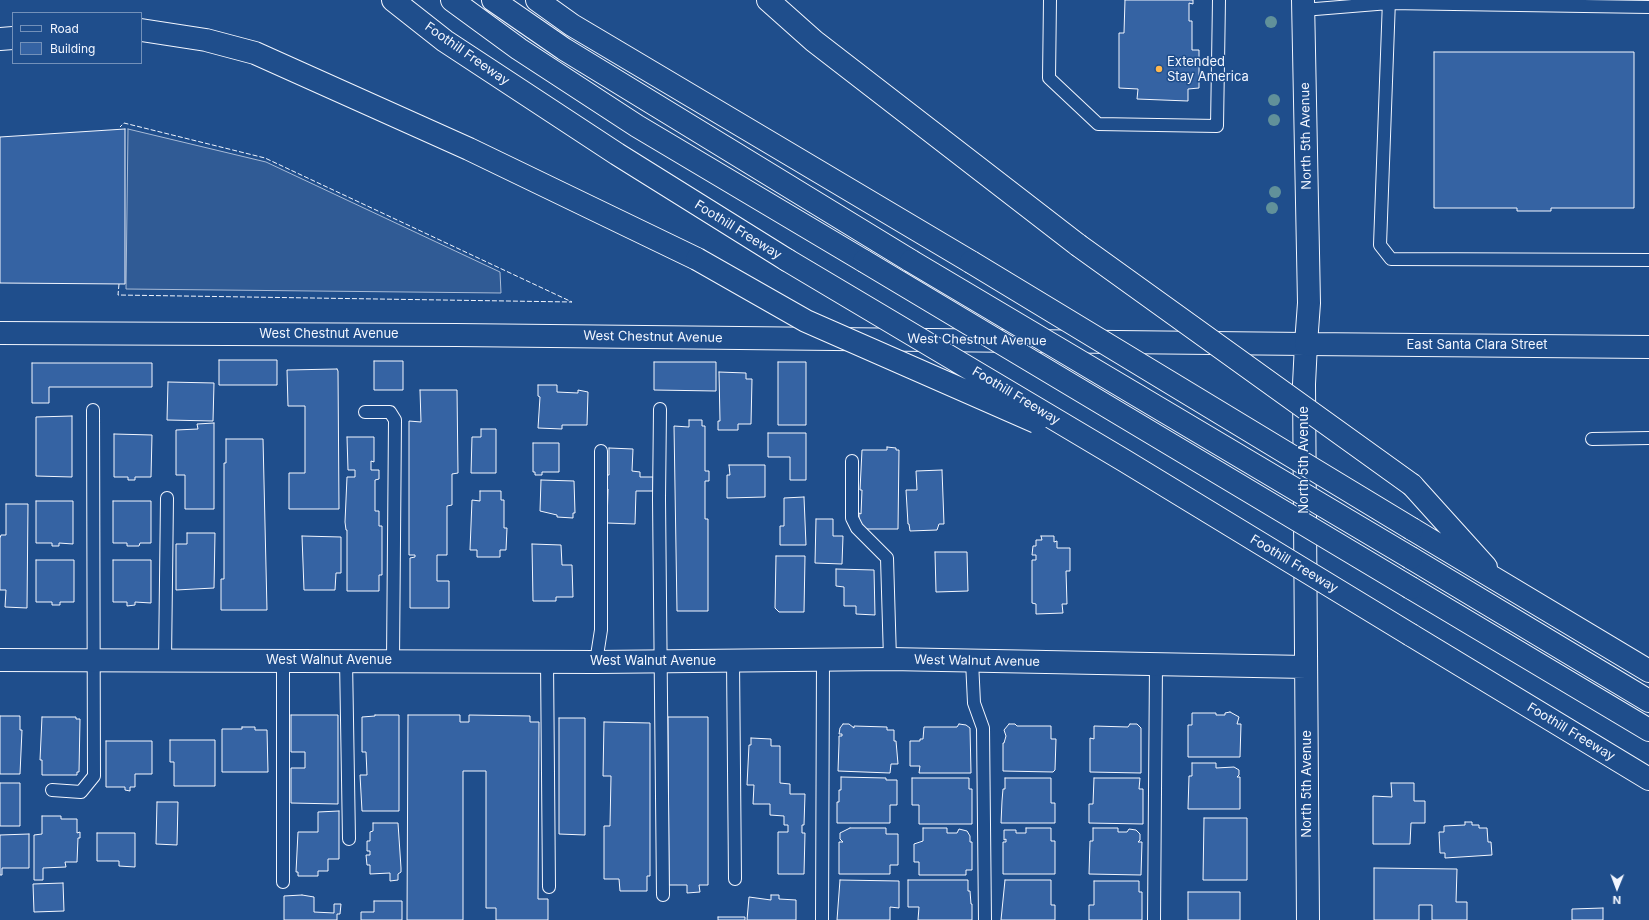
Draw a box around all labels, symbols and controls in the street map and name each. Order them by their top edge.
legend [12,12,142,64]
street label: Foothill Freeway [422,19,512,89]
text: Road [50,21,79,36]
text: Building [50,41,95,56]
place label: Extended Stay America [1167,54,1249,85]
marker: Extended Stay America [1154,64,1164,74]
street label: North 5th Avenue [1297,82,1315,190]
street label: Foothill Freeway [692,197,784,263]
street label: West Chestnut Avenue [259,326,399,342]
street label: West Chestnut Avenue [583,328,723,346]
street label: West Chestnut Avenue [907,331,1047,349]
street label: East Santa Clara Street [1407,337,1547,353]
street label: Foothill Freeway [969,364,1063,428]
street label: North 5th Avenue [1296,406,1312,514]
street label: Foothill Freeway [1247,532,1341,596]
street label: West Walnut Avenue [266,652,392,668]
street label: West Walnut Avenue [914,652,1040,670]
street label: West Walnut Avenue [590,653,716,669]
street label: Foothill Freeway [1524,700,1618,764]
street label: North 5th Avenue [1299,730,1315,838]
north arrow [1597,868,1637,908]
text: N [1612,893,1621,907]

